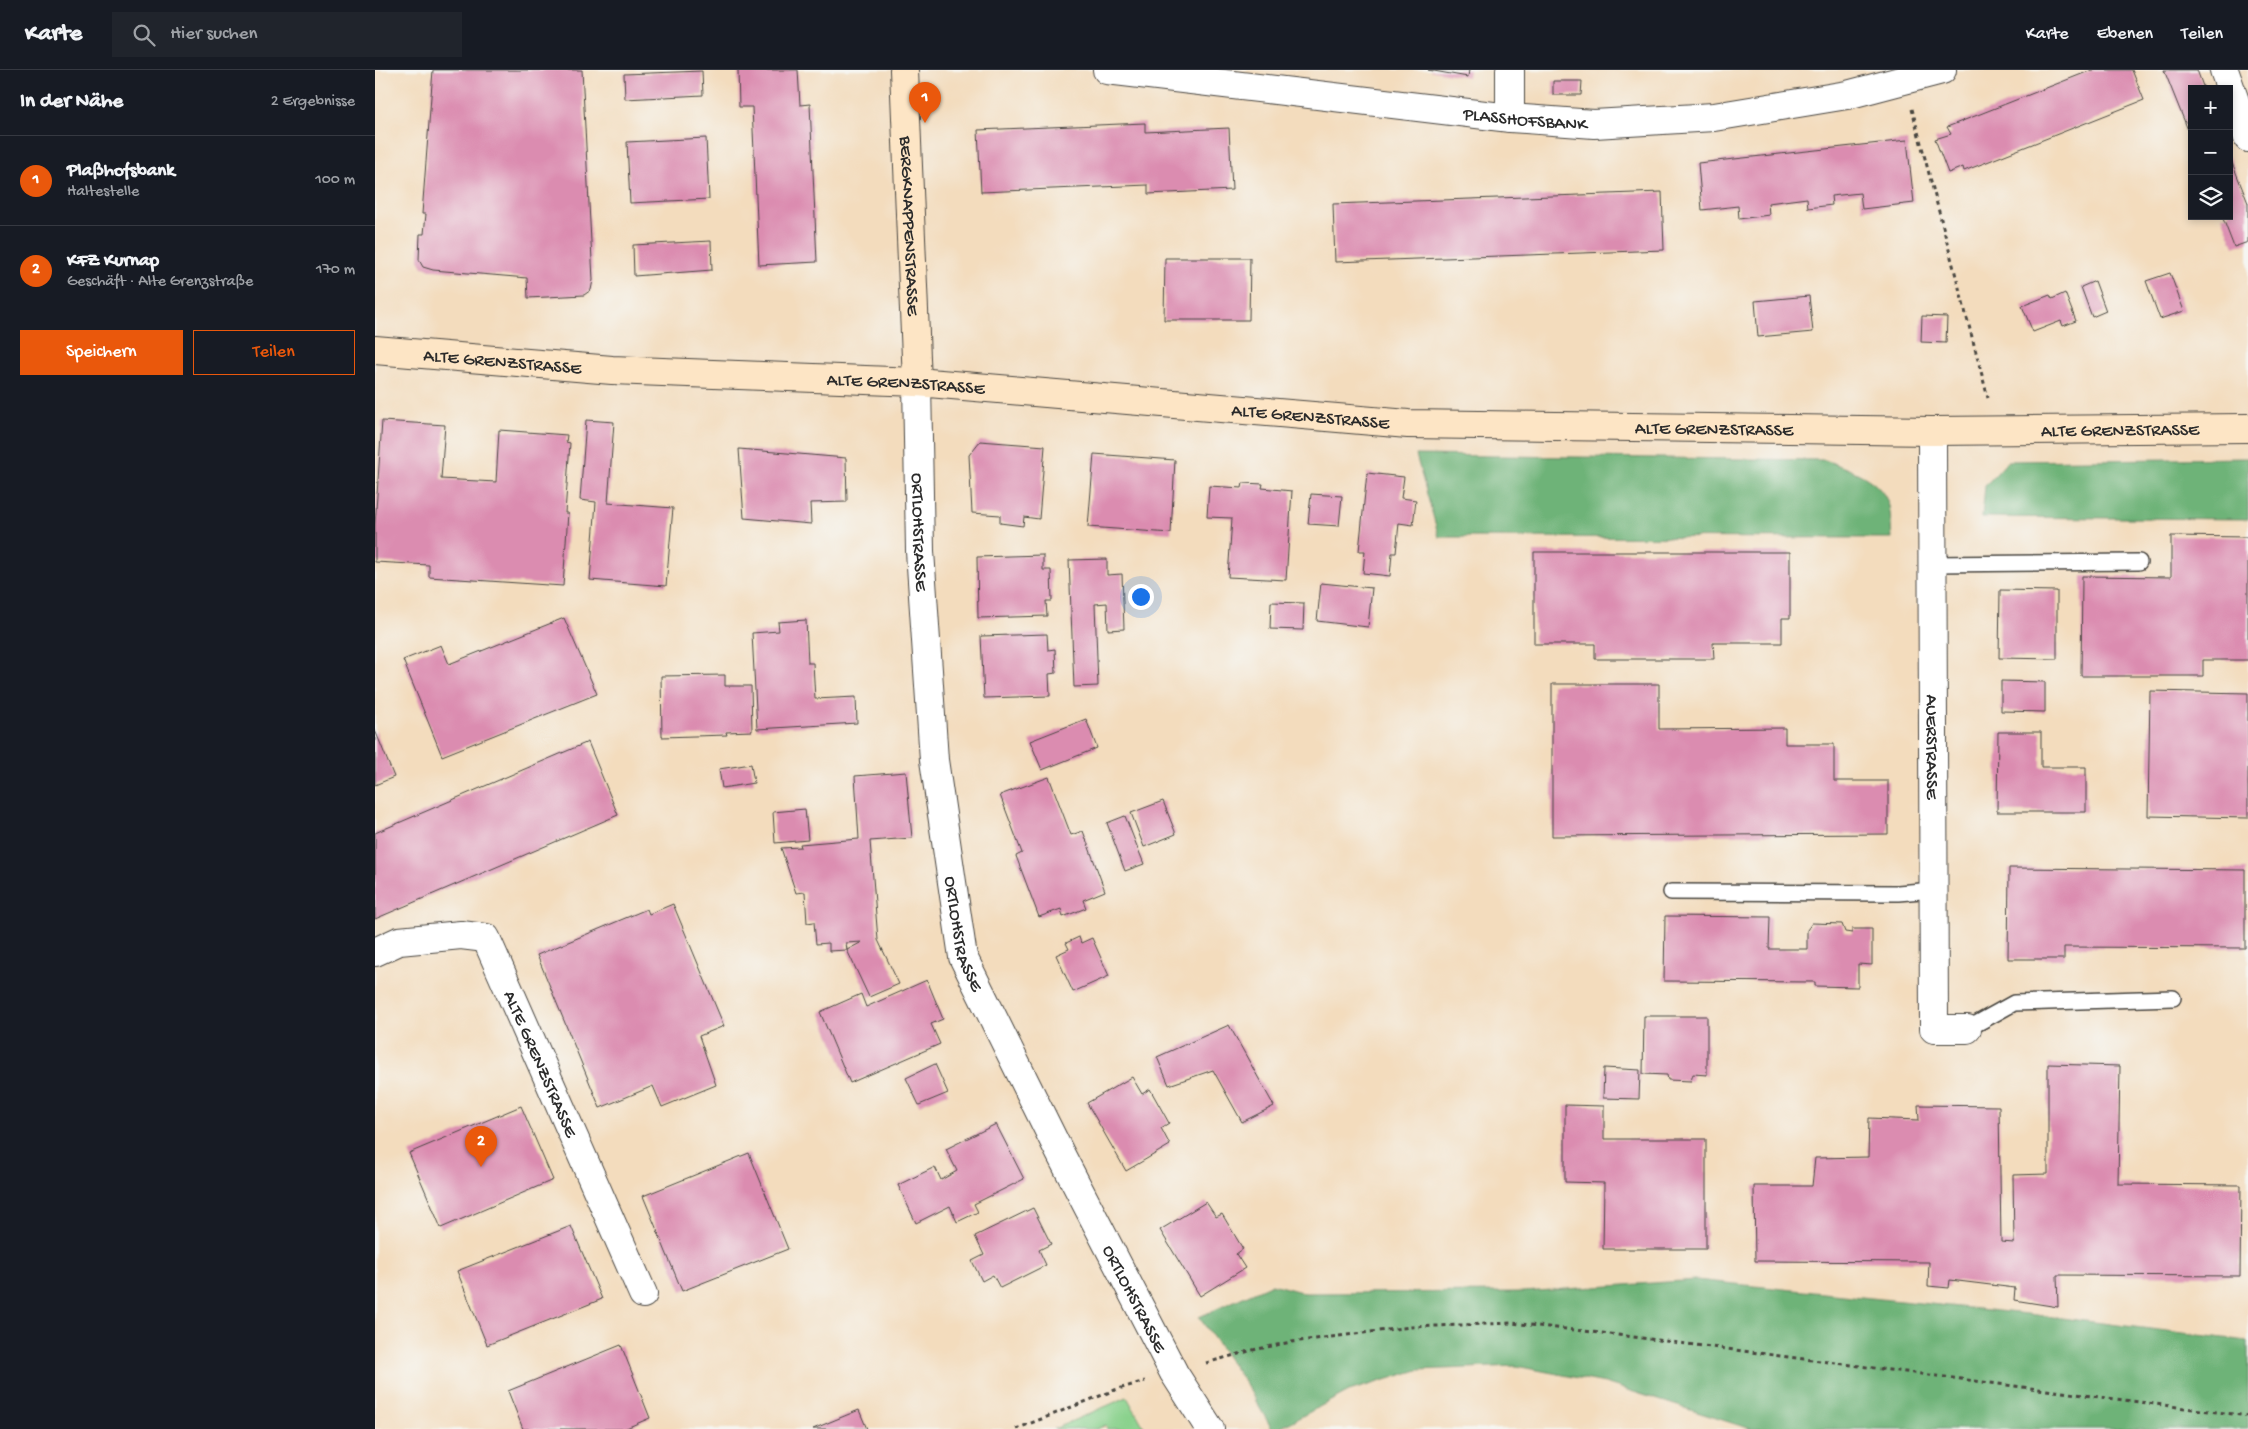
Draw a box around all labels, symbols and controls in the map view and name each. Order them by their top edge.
search box [112,12,462,57]
text: Karte [25,20,82,49]
icon: search [130,21,158,49]
text: Hier suchen [170,23,258,46]
text: Karte [2026,24,2069,45]
text: Ebenen [2097,24,2153,45]
text: Teilen [2181,24,2223,45]
pin: 1 [909,82,941,123]
map controls [2188,85,2233,220]
button: + [2188,85,2233,130]
text: In der Nähe [20,90,123,115]
text: 2 Ergebnisse [271,93,355,112]
street label: PLASSHOFSBANK [1461,104,1590,137]
button: − [2188,130,2233,175]
street label: BERGKNAPPENSTRASSE [894,135,922,317]
text: Plaßhofsbank [67,160,175,183]
text: 1 [33,171,39,190]
text: 100 m [315,171,355,190]
button: layers [2188,175,2233,220]
text: Haltestelle [67,183,139,202]
text: KFZ Kurnap [67,250,159,273]
text: 2 [32,261,40,280]
text: 170 m [316,261,355,280]
text: Geschäft · Alte Grenzstraße [67,273,253,292]
button: Speichern [20,330,183,375]
button: Teilen [193,330,355,375]
street label: ALTE GRENZSTRASSE [423,346,583,380]
street label: ALTE GRENZSTRASSE [826,370,986,401]
street label: ALTE GRENZSTRASSE [1230,401,1391,435]
street label: ALTE GRENZSTRASSE [1635,419,1794,442]
street label: ALTE GRENZSTRASSE [2041,420,2200,443]
street label: ORTLOHSTRASSE [906,473,931,593]
your location [1128,584,1154,610]
street label: AUERSTRASSE [1920,694,1941,800]
street label: ORTLOHSTRASSE [938,875,987,996]
street label: ALTE GRENZSTRASSE [497,988,581,1142]
pin: 2 [465,1126,497,1167]
street label: ORTLOHSTRASSE [1097,1242,1170,1358]

